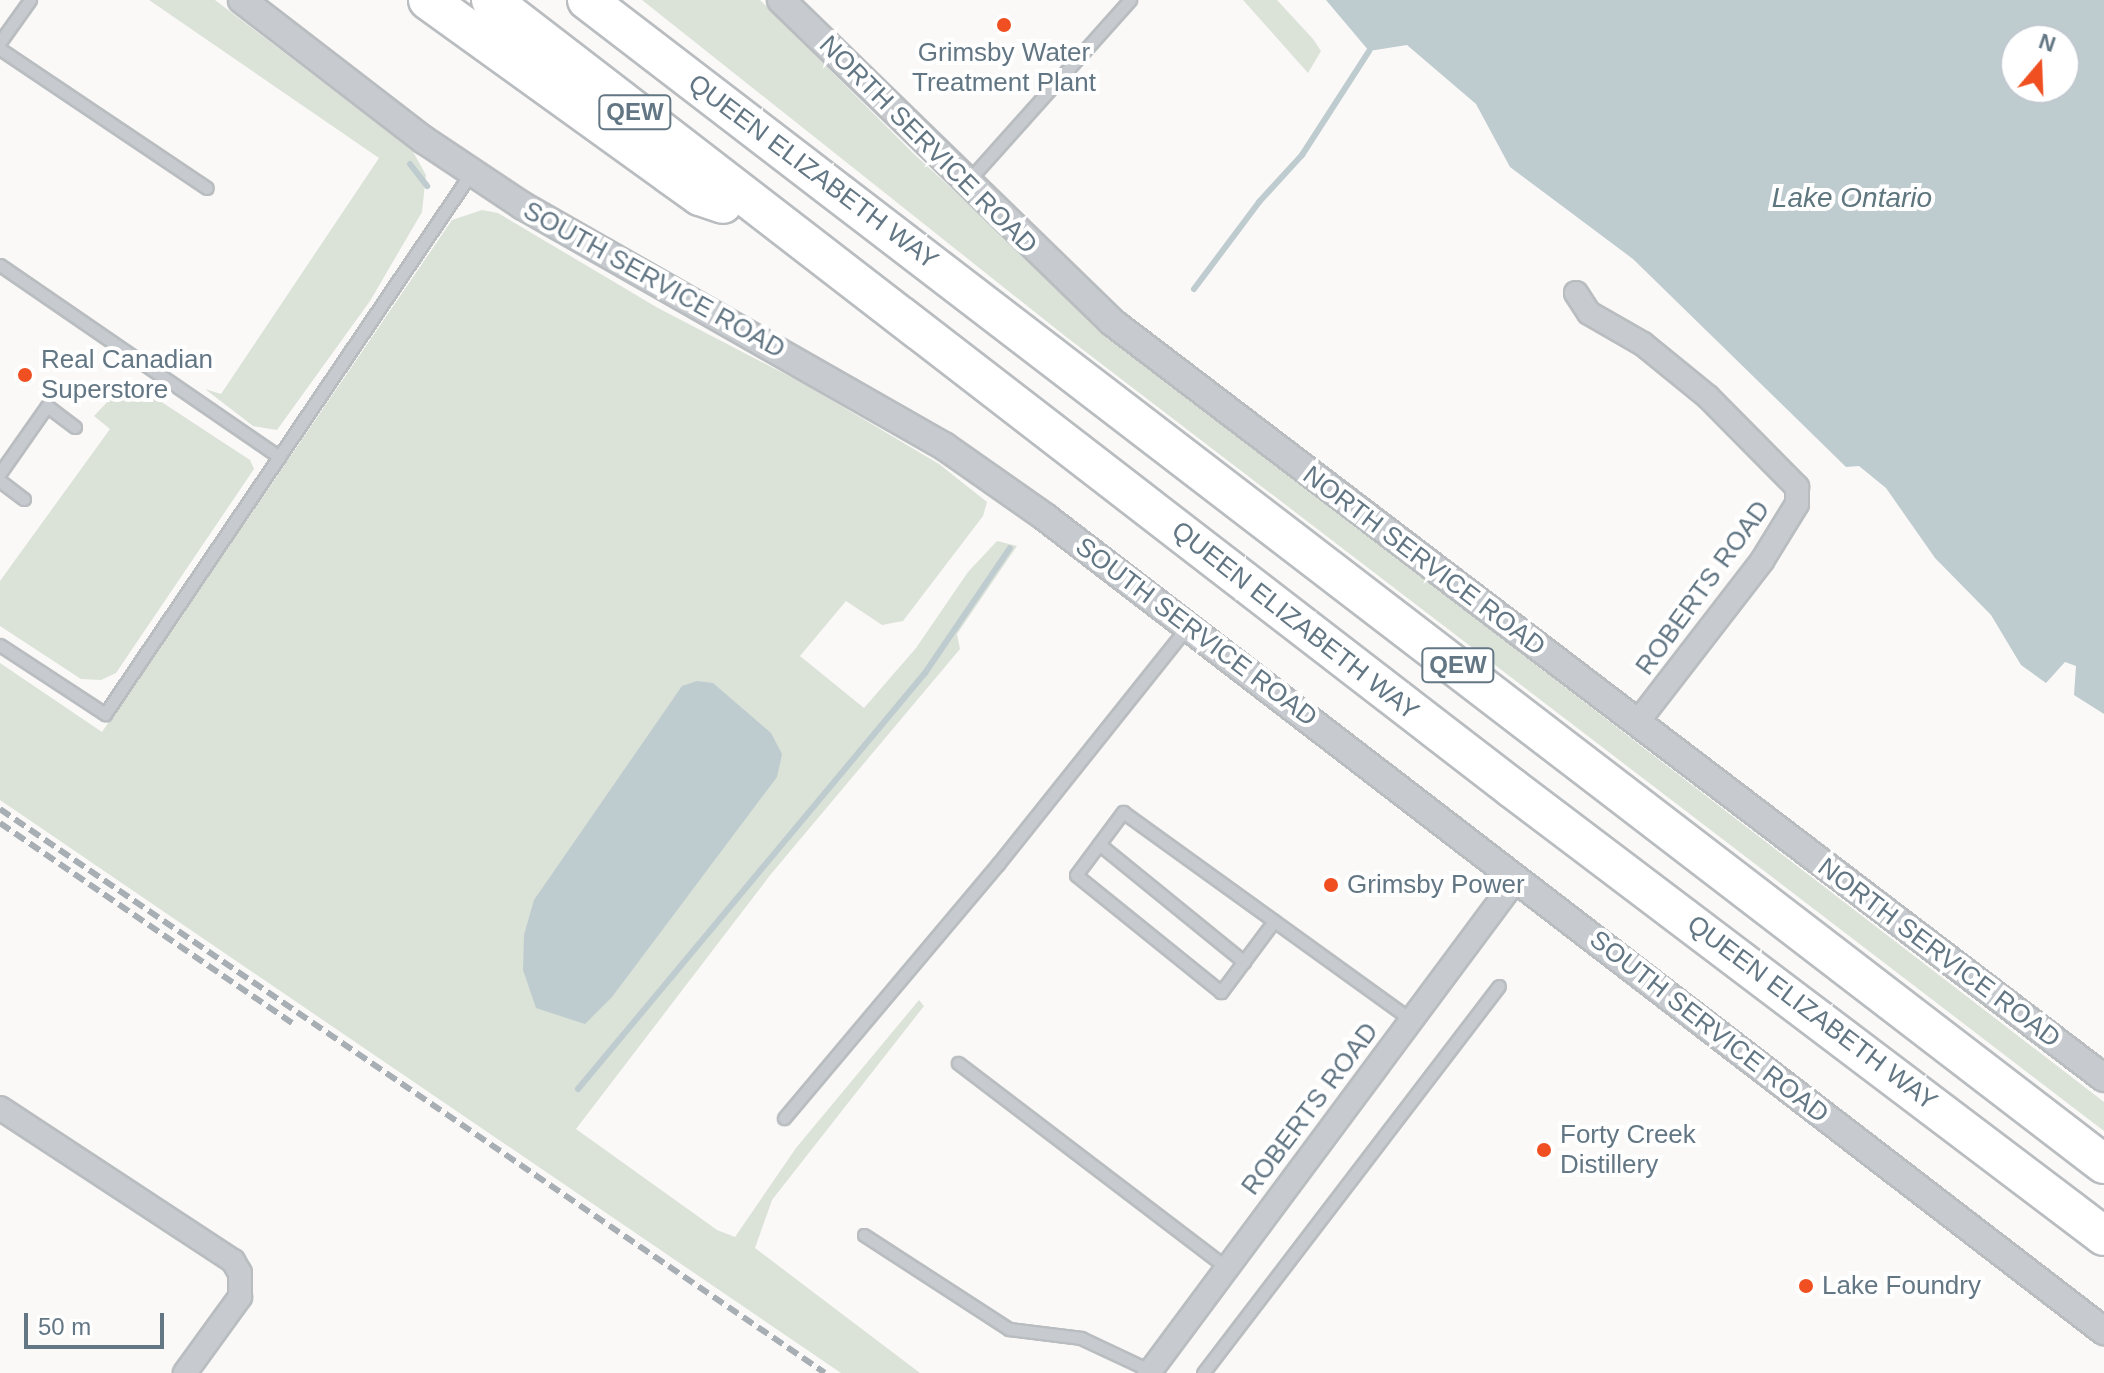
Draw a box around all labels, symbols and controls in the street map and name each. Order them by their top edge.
marker: Grimsby Water Treatment Plant [995,16,1013,34]
north arrow [2000,24,2080,104]
text: N [2036,28,2059,57]
street label: NORTH SERVICE ROAD [813,30,1043,260]
place label: Grimsby Water Treatment Plant [912,37,1096,98]
street label: QUEEN ELIZABETH WAY [682,68,944,276]
road number: QEW [597,92,673,132]
water label: Lake Ontario [1772,181,1932,215]
street label: SOUTH SERVICE ROAD [518,195,790,365]
place label: Real Canadian Superstore [41,344,213,406]
marker: Real Canadian Superstore [16,366,34,384]
street label: NORTH SERVICE ROAD [1297,460,1551,662]
street label: ROBERTS ROAD [1629,495,1777,681]
street label: QUEEN ELIZABETH WAY [1165,515,1425,727]
street label: SOUTH SERVICE ROAD [1069,531,1323,733]
road number: QEW [1420,645,1496,685]
street label: NORTH SERVICE ROAD [1812,852,2066,1054]
place label: Grimsby Power [1347,869,1525,901]
marker: Grimsby Power [1322,876,1340,894]
street label: QUEEN ELIZABETH WAY [1681,909,1943,1117]
street label: SOUTH SERVICE ROAD [1583,924,1835,1130]
street label: ROBERTS ROAD [1235,1017,1385,1201]
place label: Forty Creek Distillery [1560,1119,1696,1180]
marker: Forty Creek Distillery [1535,1141,1553,1159]
place label: Lake Foundry [1822,1270,1981,1302]
marker: Lake Foundry [1797,1277,1815,1295]
scale bar [28,1297,168,1347]
text: 50 m [38,1313,91,1340]

